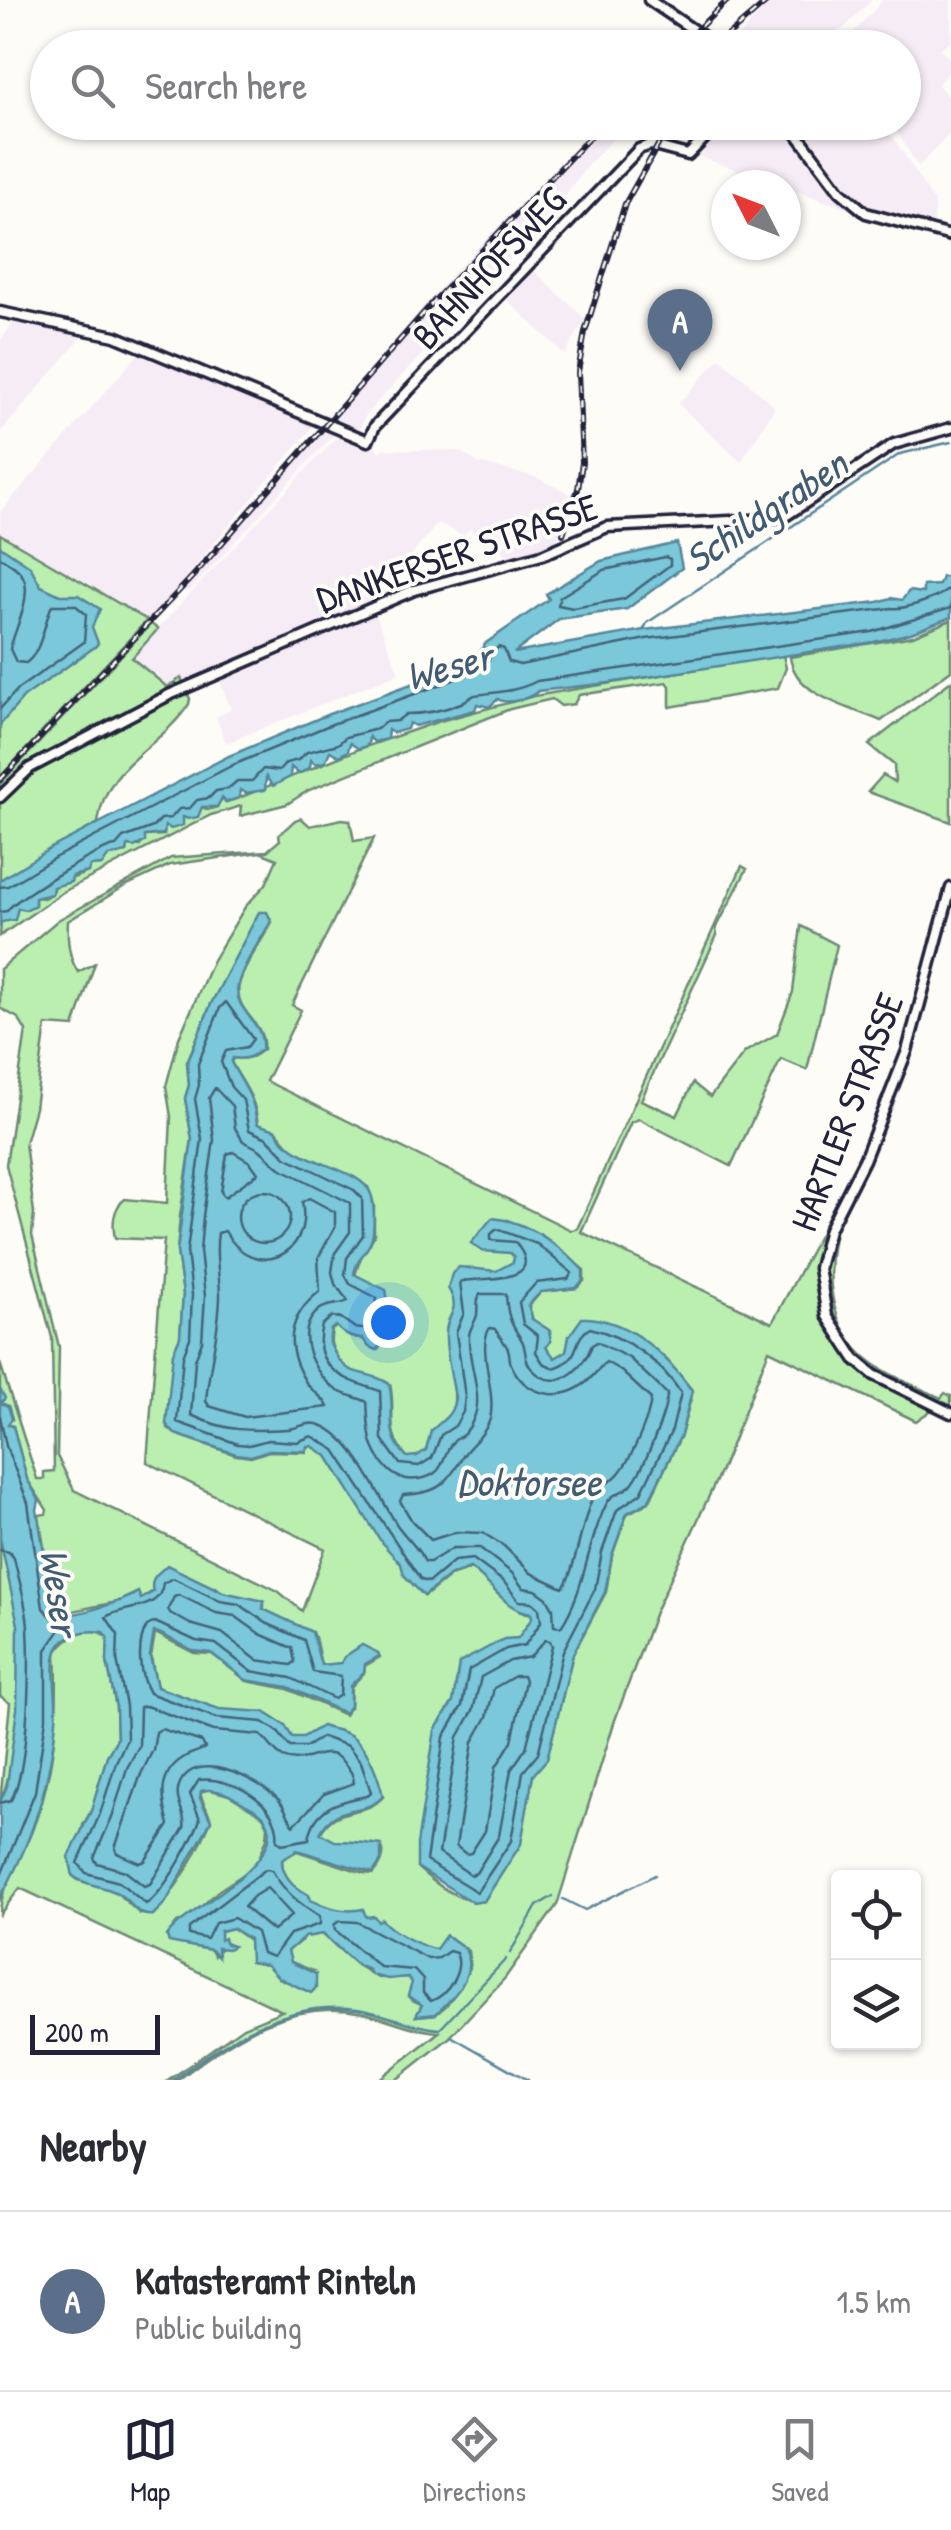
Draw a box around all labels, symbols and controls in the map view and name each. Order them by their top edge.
search box [30,30,921,140]
icon: search [65,58,120,113]
text: Search here [145,59,307,111]
north arrow [711,170,801,260]
street label: BAHNHOFSWEG [399,174,578,360]
pin: A [648,288,712,371]
water label: Schildgraben [674,434,860,585]
street label: DANKERSER STRASSE [309,480,604,624]
water label: Weser [400,626,502,702]
street label: HARTLER STRASSE [777,985,915,1238]
your location [363,1297,414,1348]
water label: Doktorsee [457,1454,603,1508]
water label: Weser [28,1545,94,1643]
map controls [831,1870,921,2050]
button: locate [831,1870,921,1960]
button: layers [831,1960,921,2050]
scale bar [30,2010,160,2054]
text: 200 m [45,2013,109,2051]
text: Nearby [40,2117,147,2174]
text: Katasteramt Rinteln [135,2254,416,2306]
text: A [65,2280,80,2323]
text: 1.5 km [837,2280,911,2323]
text: Public building [135,2306,302,2349]
tab: Map [123,2412,178,2510]
tab: Directions [423,2412,526,2510]
tab: Saved [771,2412,828,2510]

